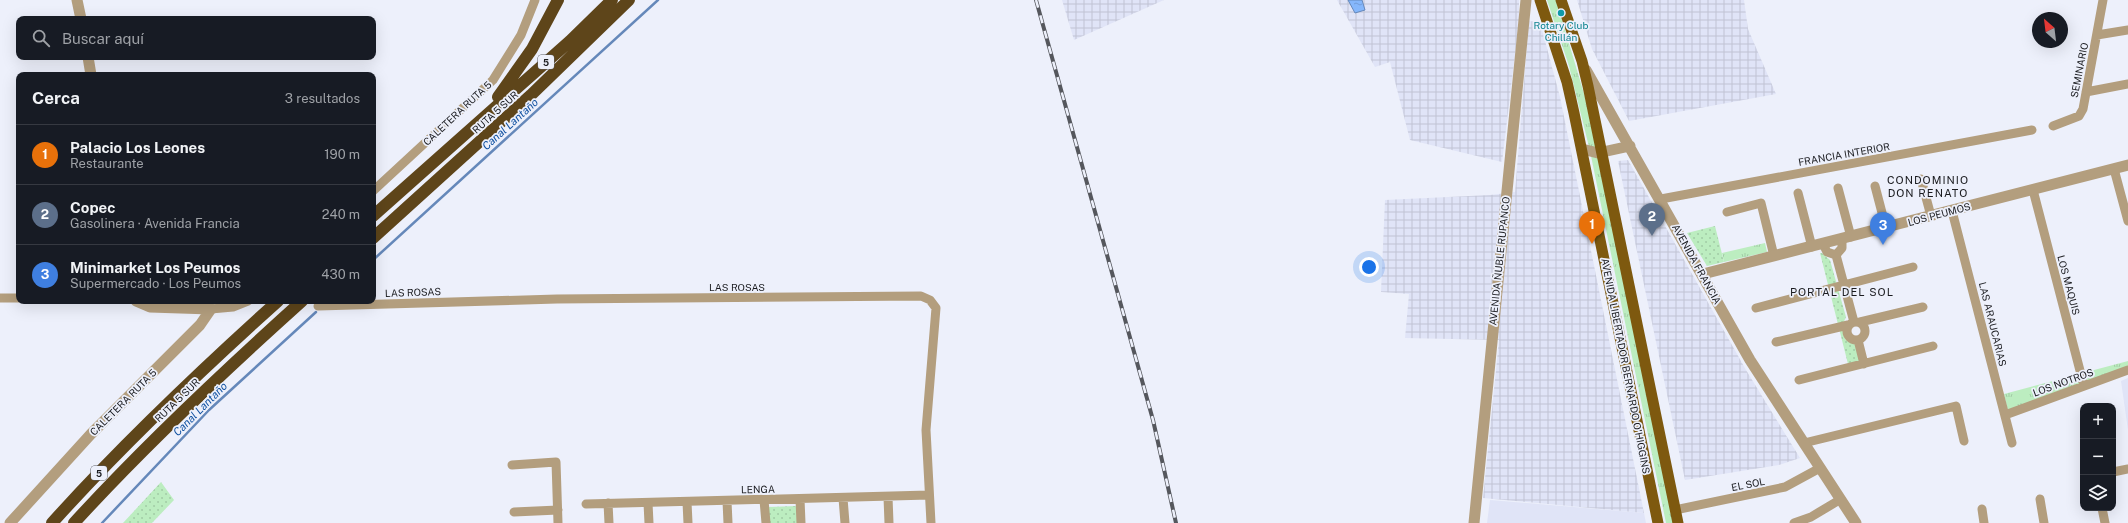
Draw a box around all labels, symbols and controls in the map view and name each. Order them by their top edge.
marker: Rotary Club Chillán [1556,8,1566,18]
north arrow [2032,12,2068,48]
search box [16,16,376,60]
place label: Rotary Club Chillán [1534,19,1588,43]
icon: search [30,27,52,49]
text: Buscar aquí [62,30,144,47]
street label: SEMINARIO [2068,41,2090,99]
road number: 5 [538,55,554,69]
street label: CALETERA RUTA 5 [420,78,494,148]
text: Cerca [32,88,80,108]
street label: RUTA 5 SUR [470,88,521,136]
text: 3 resultados [285,91,360,106]
water label: Canal Lantaño [480,96,540,152]
text: Palacio Los Leones [70,139,205,156]
street label: FRANCIA INTERIOR [1797,140,1891,168]
text: 1 [42,147,48,162]
text: 190 m [324,147,360,162]
text: Restaurante [70,156,144,171]
district label: CONDOMINIO DON RENATO [1887,174,1969,199]
street label: AVENIDA ÑUBLE RUPANCO [1486,196,1512,326]
text: Copec [70,199,115,216]
street label: LOS PEUMOS [1906,200,1972,228]
pin: 2 [1639,203,1665,236]
text: 2 [41,207,49,222]
text: 240 m [322,207,360,222]
pin: 1 [1579,211,1605,244]
pin: 3 [1870,212,1896,245]
text: Gasolinera · Avenida Francia [70,216,240,231]
street label: AVENIDA FRANCIA [1670,222,1724,306]
street label: LOS MAQUIS [2055,254,2083,317]
your location [1359,257,1379,277]
street label: AVENIDA LIBERTADOR BERNARDO O'HIGGINS [1599,257,1653,475]
text: Minimarket Los Peumos [70,259,241,276]
text: 3 [41,267,49,282]
text: 430 m [321,267,360,282]
text: Supermercado · Los Peumos [70,276,241,291]
street label: LAS ARAUCARIAS [1977,280,2009,368]
street label: LAS ROSAS [709,281,765,293]
street label: LAS ROSAS [385,285,442,299]
district label: PORTAL DEL SOL [1790,286,1894,298]
street label: LOS NOTROS [2031,365,2095,399]
street label: CALETERA RUTA 5 [87,366,159,438]
street label: RUTA 5 SUR [152,376,202,424]
water label: Canal Lantaño [171,380,229,438]
map controls [2080,403,2116,511]
button: + [2080,403,2116,439]
button: − [2080,439,2116,475]
road number: 5 [91,466,107,480]
street label: EL SOL [1730,475,1766,493]
button: layers [2080,475,2116,511]
street label: LENGA [741,483,775,495]

